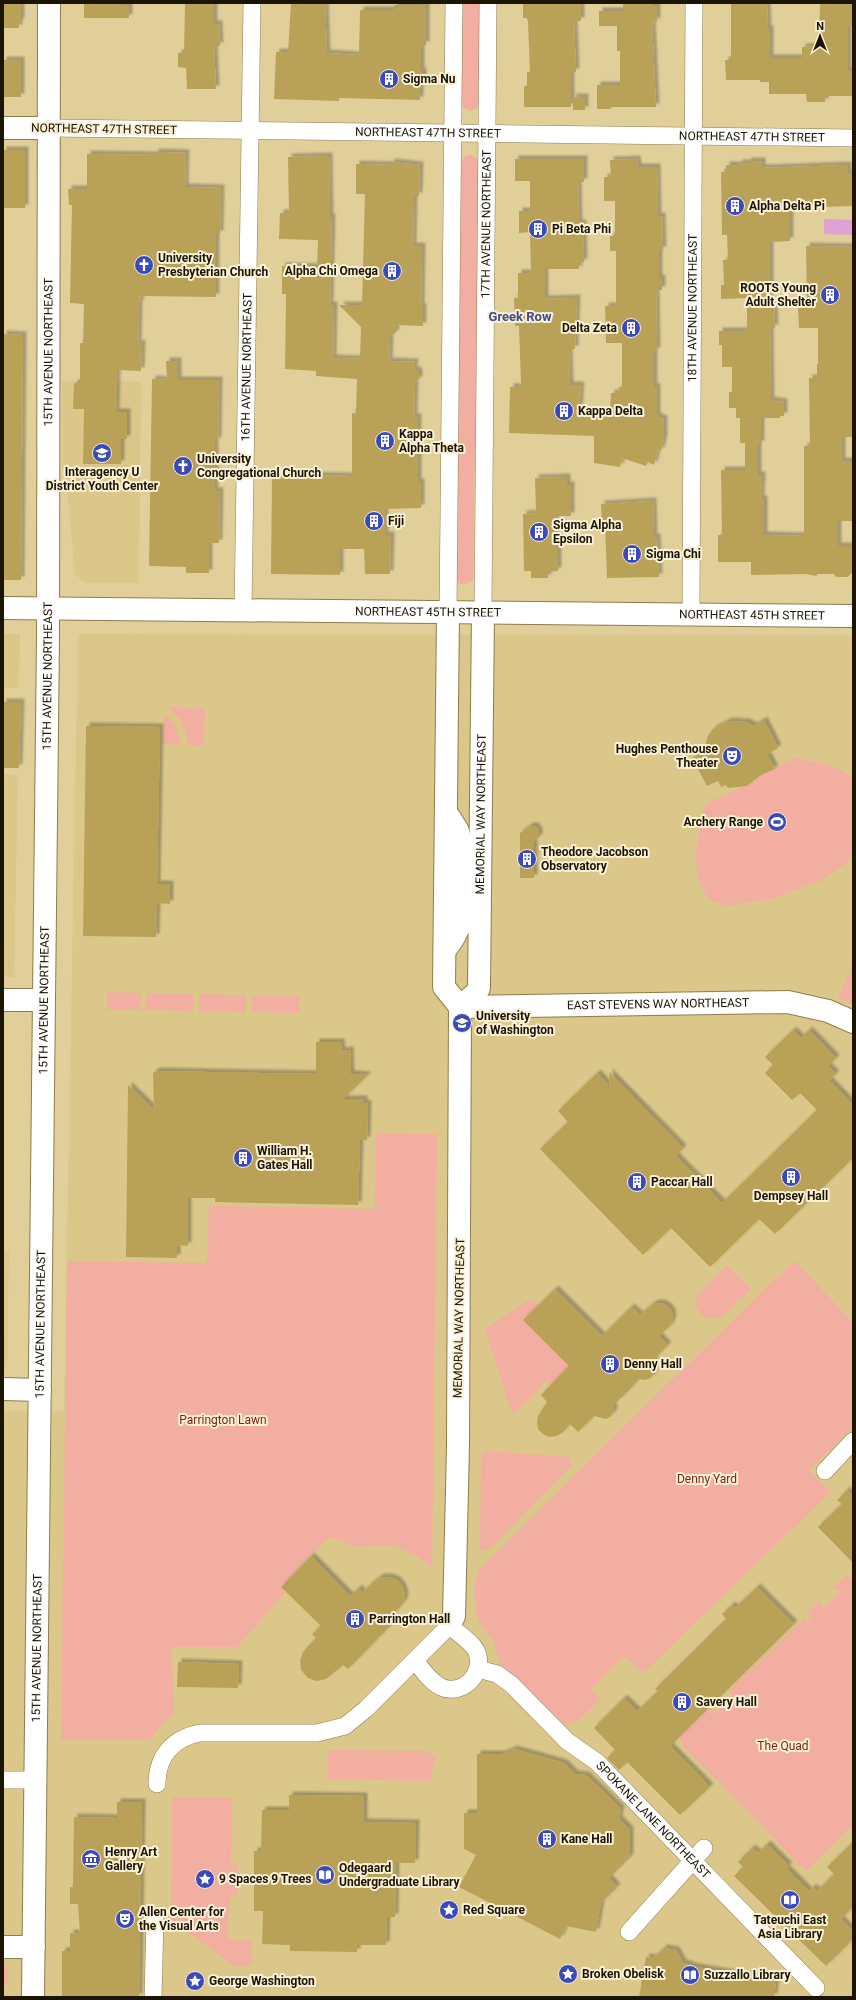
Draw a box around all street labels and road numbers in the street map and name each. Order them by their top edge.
street label: NORTHEAST 47TH STREET [31,121,177,137]
street label: NORTHEAST 47TH STREET [355,125,501,141]
street label: NORTHEAST 47TH STREET [679,129,825,145]
street label: 17TH AVENUE NORTHEAST [479,150,494,298]
street label: 18TH AVENUE NORTHEAST [685,234,700,382]
street label: 15TH AVENUE NORTHEAST [41,278,56,426]
street label: 16TH AVENUE NORTHEAST [239,293,255,441]
street label: 15TH AVENUE NORTHEAST [40,602,55,750]
street label: NORTHEAST 45TH STREET [355,604,501,620]
street label: NORTHEAST 45TH STREET [679,607,825,623]
street label: MEMORIAL WAY NORTHEAST [473,734,489,894]
street label: 15TH AVENUE NORTHEAST [36,926,52,1074]
street label: EAST STEVENS WAY NORTHEAST [567,996,749,1012]
street label: MEMORIAL WAY NORTHEAST [451,1238,467,1398]
street label: 15TH AVENUE NORTHEAST [33,1250,48,1398]
street label: 15TH AVENUE NORTHEAST [29,1574,45,1722]
street label: SPOKANE LANE NORTHEAST [593,1758,713,1881]

